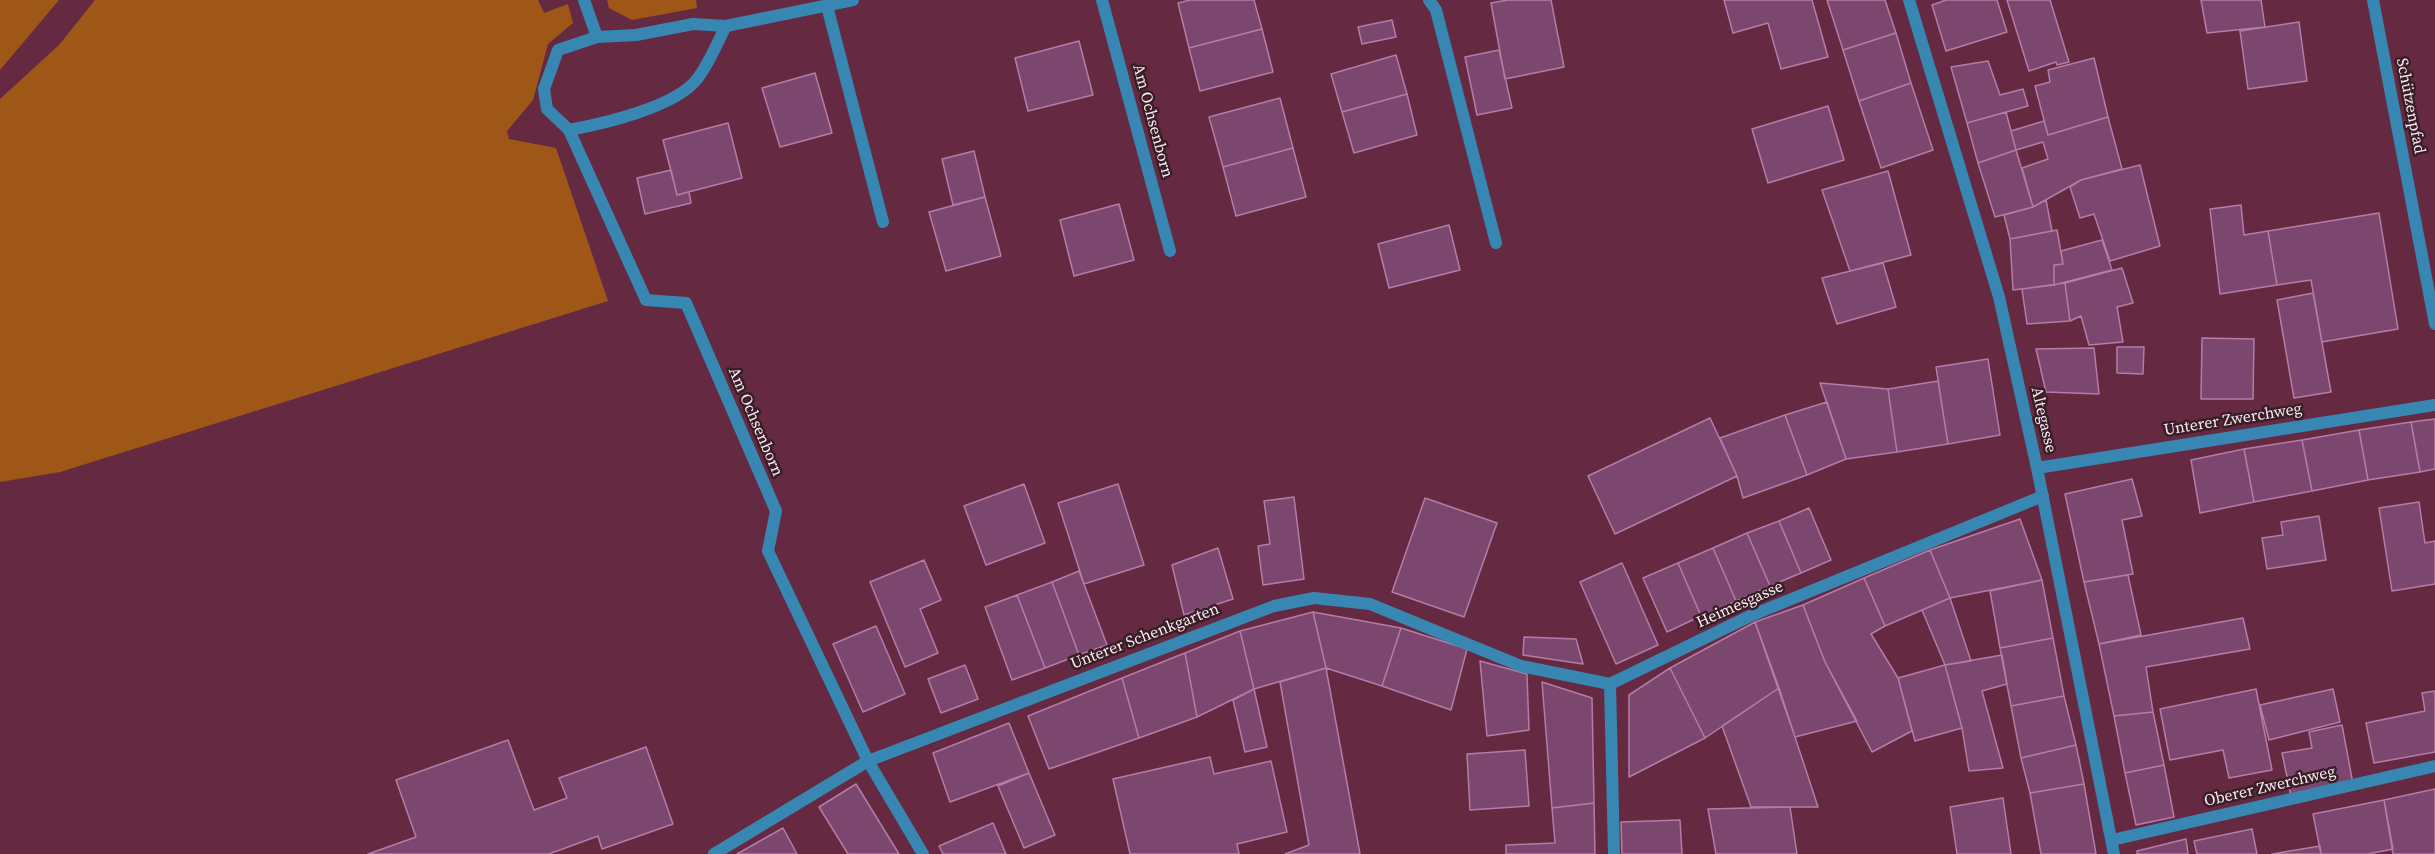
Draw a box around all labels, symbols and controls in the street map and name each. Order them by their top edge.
street label: Schützenpfad [2391,57,2429,155]
street label: Am Ochsenborn [1128,62,1176,180]
street label: Am Ochsenborn [723,365,787,479]
street label: Altegasse [2026,385,2060,455]
street label: Unterer Zwerchweg [2163,400,2303,440]
street label: Heimesgasse [1694,577,1786,633]
street label: Unterer Schenkgarten [1068,600,1222,674]
street label: Oberer Zwerchweg [2203,763,2337,811]

